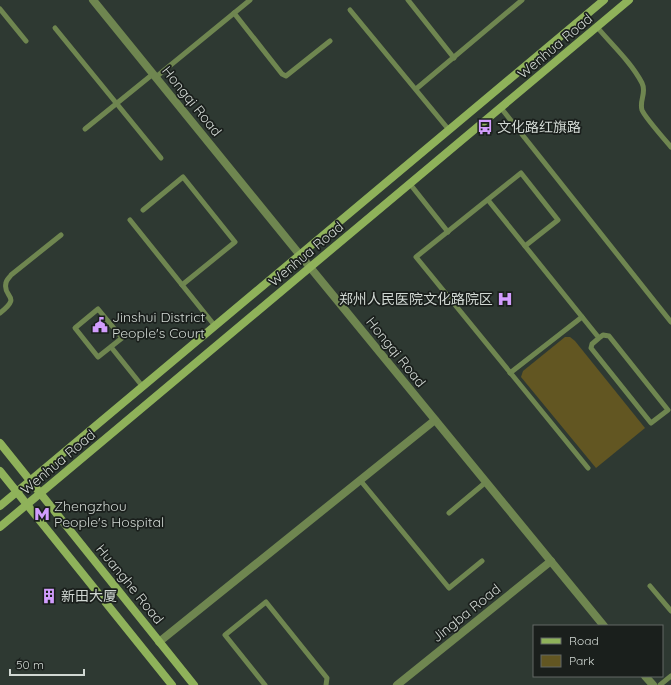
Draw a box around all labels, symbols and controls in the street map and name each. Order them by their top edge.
street label: Wenhua Road [514,9,596,83]
street label: Hongqi Road [158,62,226,140]
bus stop icon: 文化路红旗路 [476,118,494,136]
place label: 文化路红旗路 [497,118,581,136]
street label: Wenhua Road [265,217,347,291]
place label: 郑州人民医院文化路院区 [339,290,493,308]
hospital icon: 郑州人民医院文化路院区 [496,290,514,308]
place label: Jinshui District People's Court [112,308,205,342]
street label: Hongqi Road [362,313,430,391]
public building icon: Jinshui District People's Court [91,316,109,334]
street label: Wenhua Road [17,425,99,499]
place label: Zhengzhou People's Hospital [54,497,164,531]
metro station icon: Zhengzhou People's Hospital [33,505,51,523]
street label: Huanghe Road [92,540,168,628]
street label: Jingba Road [428,580,504,646]
building icon: 新田大厦 [40,587,58,605]
place label: 新田大厦 [61,587,117,605]
legend [533,625,663,677]
text: Road [569,633,599,648]
scale bar [10,651,84,677]
text: Park [569,653,594,668]
text: 50 m [16,657,44,672]

